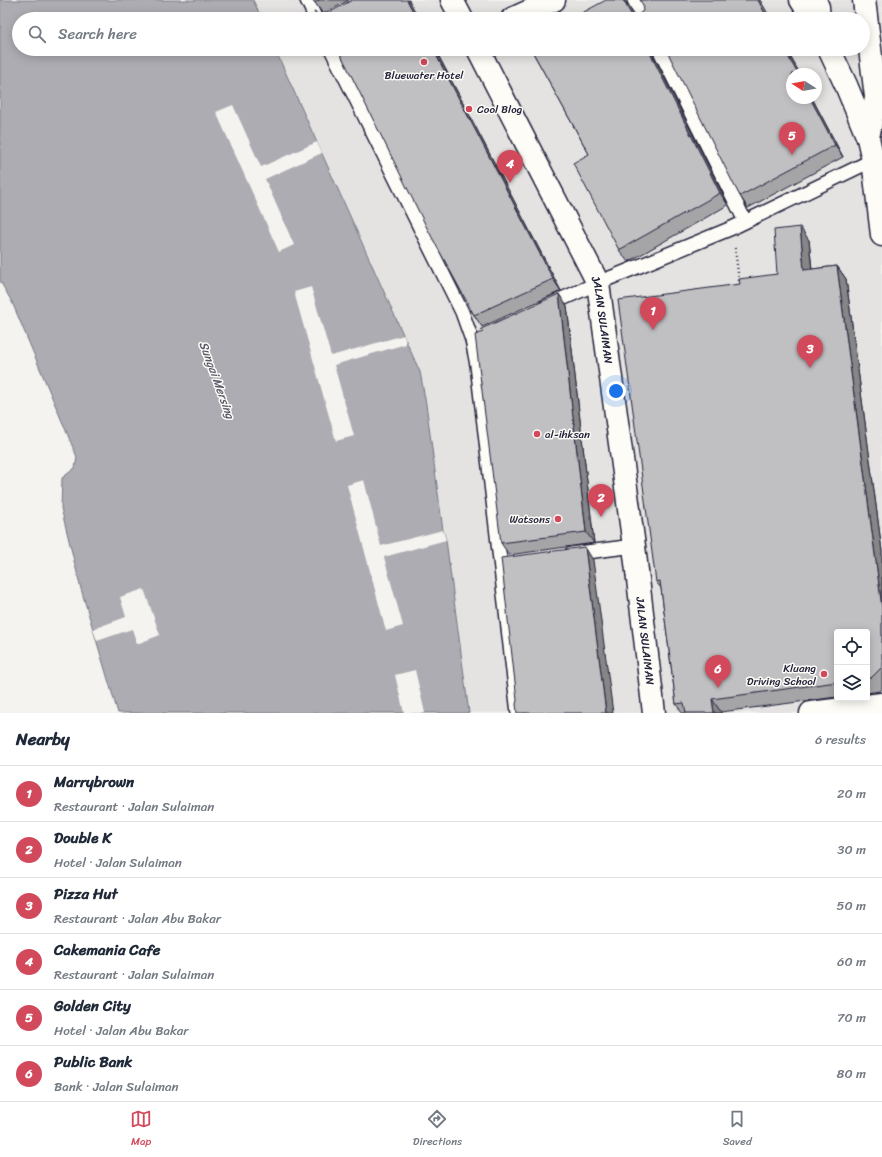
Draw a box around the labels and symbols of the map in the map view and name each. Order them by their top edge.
marker: Bluewater Hotel [419,57,429,67]
place label: Bluewater Hotel [385,66,464,85]
north arrow [786,68,822,104]
place label: Cool Blog [477,100,523,119]
marker: Cool Blog [464,104,474,114]
pin: 5 [779,122,805,155]
pin: 4 [497,150,523,183]
street label: JALAN SULAIMAN [586,271,618,365]
pin: 1 [640,297,666,330]
pin: 3 [797,335,823,368]
water label: Sungai Mersing [193,338,242,423]
your location [606,381,626,401]
place label: al-ihksan [545,425,590,444]
marker: al-ihksan [532,429,542,439]
pin: 2 [588,484,614,517]
place label: Watsons [510,510,551,529]
marker: Watsons [553,514,563,524]
street label: JALAN SULAIMAN [631,595,660,686]
pin: 6 [705,655,731,688]
place label: Kluang Driving School [747,659,817,691]
marker: Kluang Driving School [819,669,829,679]

